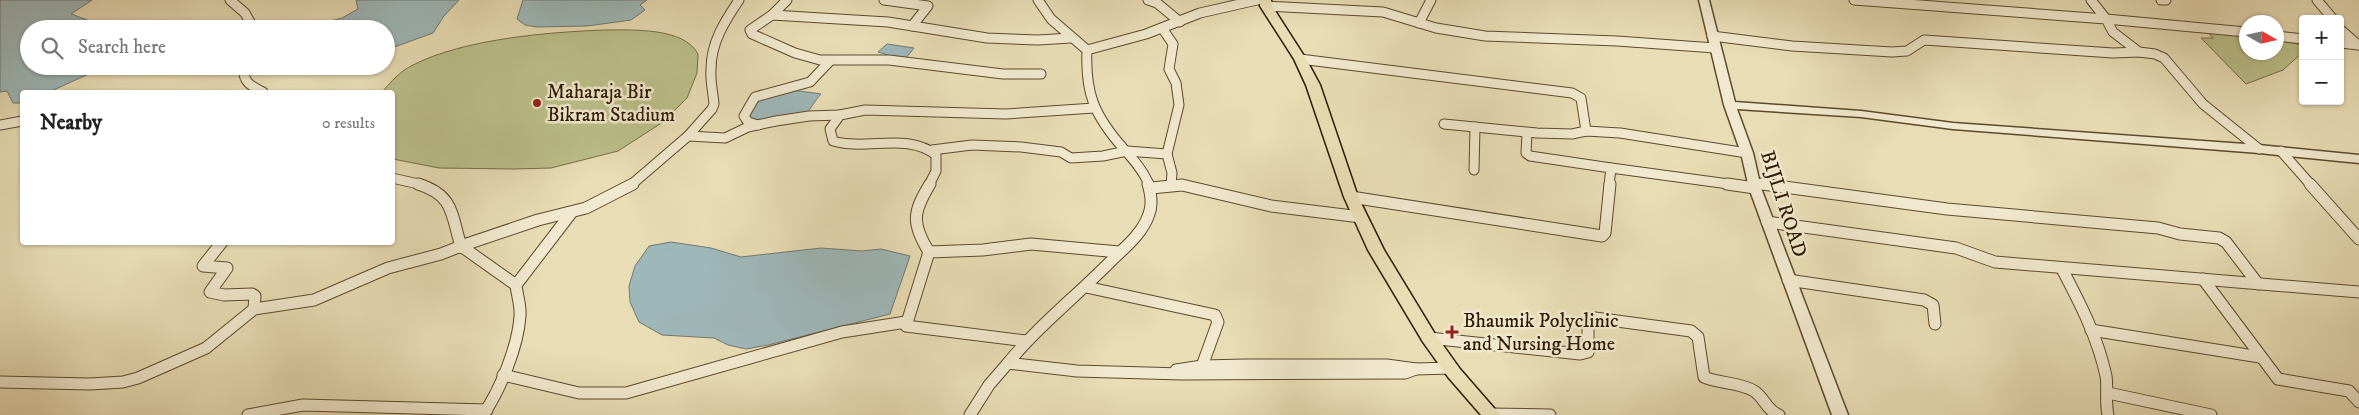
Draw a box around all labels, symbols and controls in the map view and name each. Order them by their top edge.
north arrow [2239,15,2284,60]
map controls [2299,15,2344,105]
button: + [2299,15,2344,60]
search box [20,20,395,75]
icon: search [38,34,66,62]
text: Search here [78,36,166,59]
button: − [2299,60,2344,105]
place label: Maharaja Bir Bikram Stadium [547,80,675,128]
marker: Maharaja Bir Bikram Stadium [531,97,543,109]
text: Nearby [40,110,102,136]
text: 0 results [322,113,375,133]
street label: BIJLI ROAD [1754,148,1812,261]
place label: Bhaumik Polyclinic and Nursing Home [1463,309,1619,357]
marker: Bhaumik Polyclinic and Nursing Home [1445,325,1459,339]

